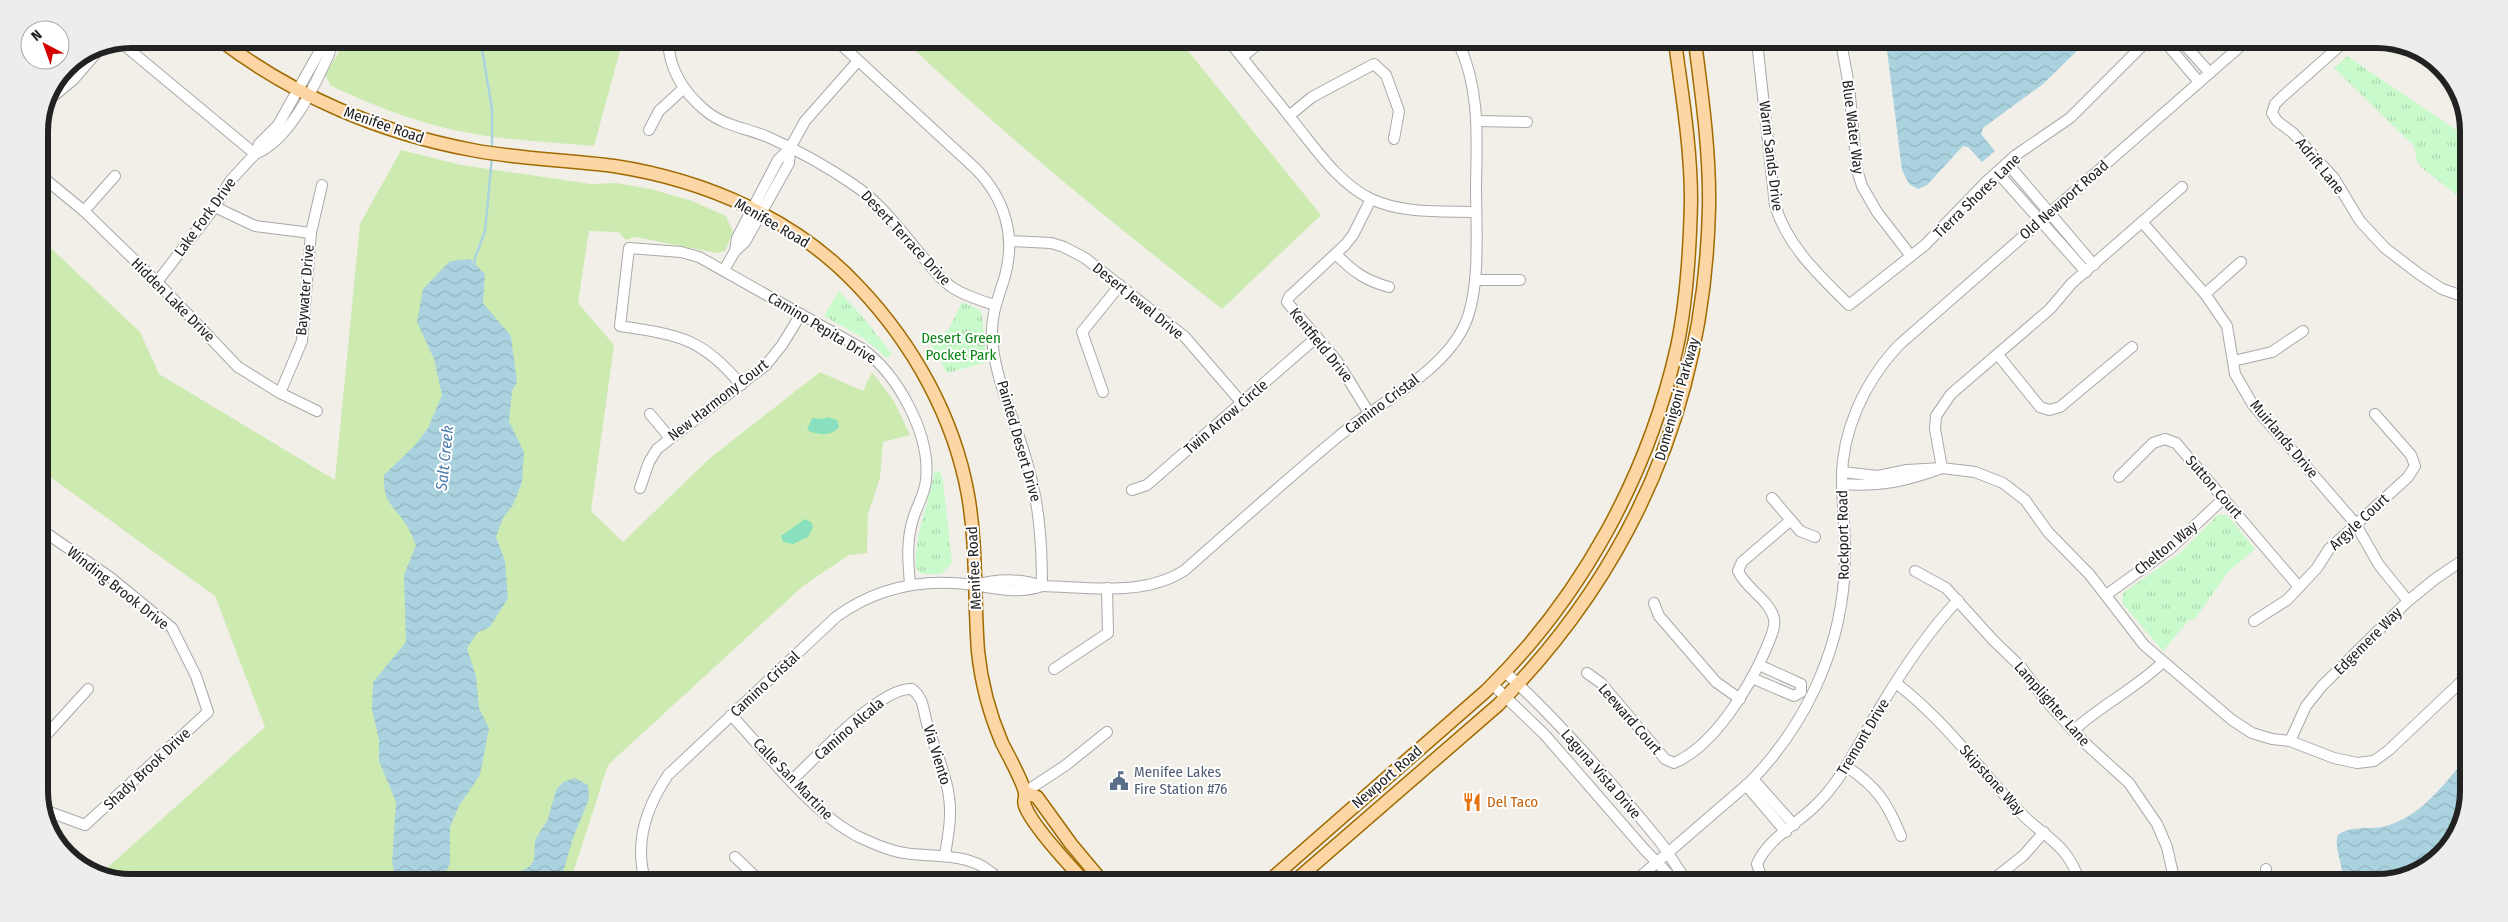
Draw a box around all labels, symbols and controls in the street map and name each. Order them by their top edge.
north arrow [20,20,70,70]
text: N [28,26,46,45]
street label: Blue Water Way [1838,79,1868,175]
street label: Warm Sands Drive [1755,100,1787,212]
street label: Menifee Road [342,103,426,147]
street label: Adrift Lane [2292,134,2348,198]
street label: Tierra Shores Lane [1930,150,2024,242]
street label: Old Newport Road [2016,157,2112,243]
street label: Lake Fork Drive [170,174,240,260]
street label: Desert Terrace Drive [857,187,955,289]
street label: Menifee Road [731,194,813,252]
street label: Baywater Drive [292,244,318,336]
street label: Hidden Lake Drive [127,254,219,346]
street label: Desert Jewel Drive [1089,259,1187,343]
street label: Camino Pepita Drive [764,288,880,368]
street label: Kentfield Drive [1286,304,1356,386]
park label: Desert Green Pocket Park [921,329,1001,364]
street label: Domenigoni Parkway [1651,335,1703,463]
street label: New Harmony Court [664,355,772,445]
street label: Camino Cristal [1341,370,1423,438]
street label: Twin Arrow Circle [1181,376,1271,458]
street label: Painted Desert Drive [993,378,1045,504]
street label: Muirlands Drive [2246,396,2322,482]
water label: Salt Creek [432,425,457,492]
street label: Sutton Court [2182,452,2246,522]
street label: Rockport Road [1833,490,1853,580]
street label: Argyle Court [2326,490,2393,554]
street label: Chelton Way [2131,517,2201,579]
street label: Menifee Road [963,526,985,610]
street label: Winding Brook Drive [63,543,173,633]
street label: Edgemere Way [2330,603,2406,679]
street label: Camino Cristal [727,647,803,721]
street label: Lamplighter Lane [2010,658,2094,750]
street label: Leeward Court [1594,680,1666,758]
street label: Camino Alcala [811,694,887,764]
street label: Tremont Drive [1833,695,1893,779]
street label: Via Viento [919,723,955,787]
street label: Shady Brook Drive [100,724,194,814]
street label: Laguna Vista Drive [1557,726,1645,822]
street label: Calle San Martine [749,734,837,824]
street label: Skipstone Way [1956,741,2029,819]
street label: Newport Road [1348,742,1426,812]
place label: Menifee Lakes Fire Station #76 [1134,763,1228,798]
public building icon: Menifee Lakes Fire Station #76 [1108,770,1130,792]
restaurant icon: Del Taco [1461,791,1483,813]
place label: Del Taco [1487,793,1538,811]

